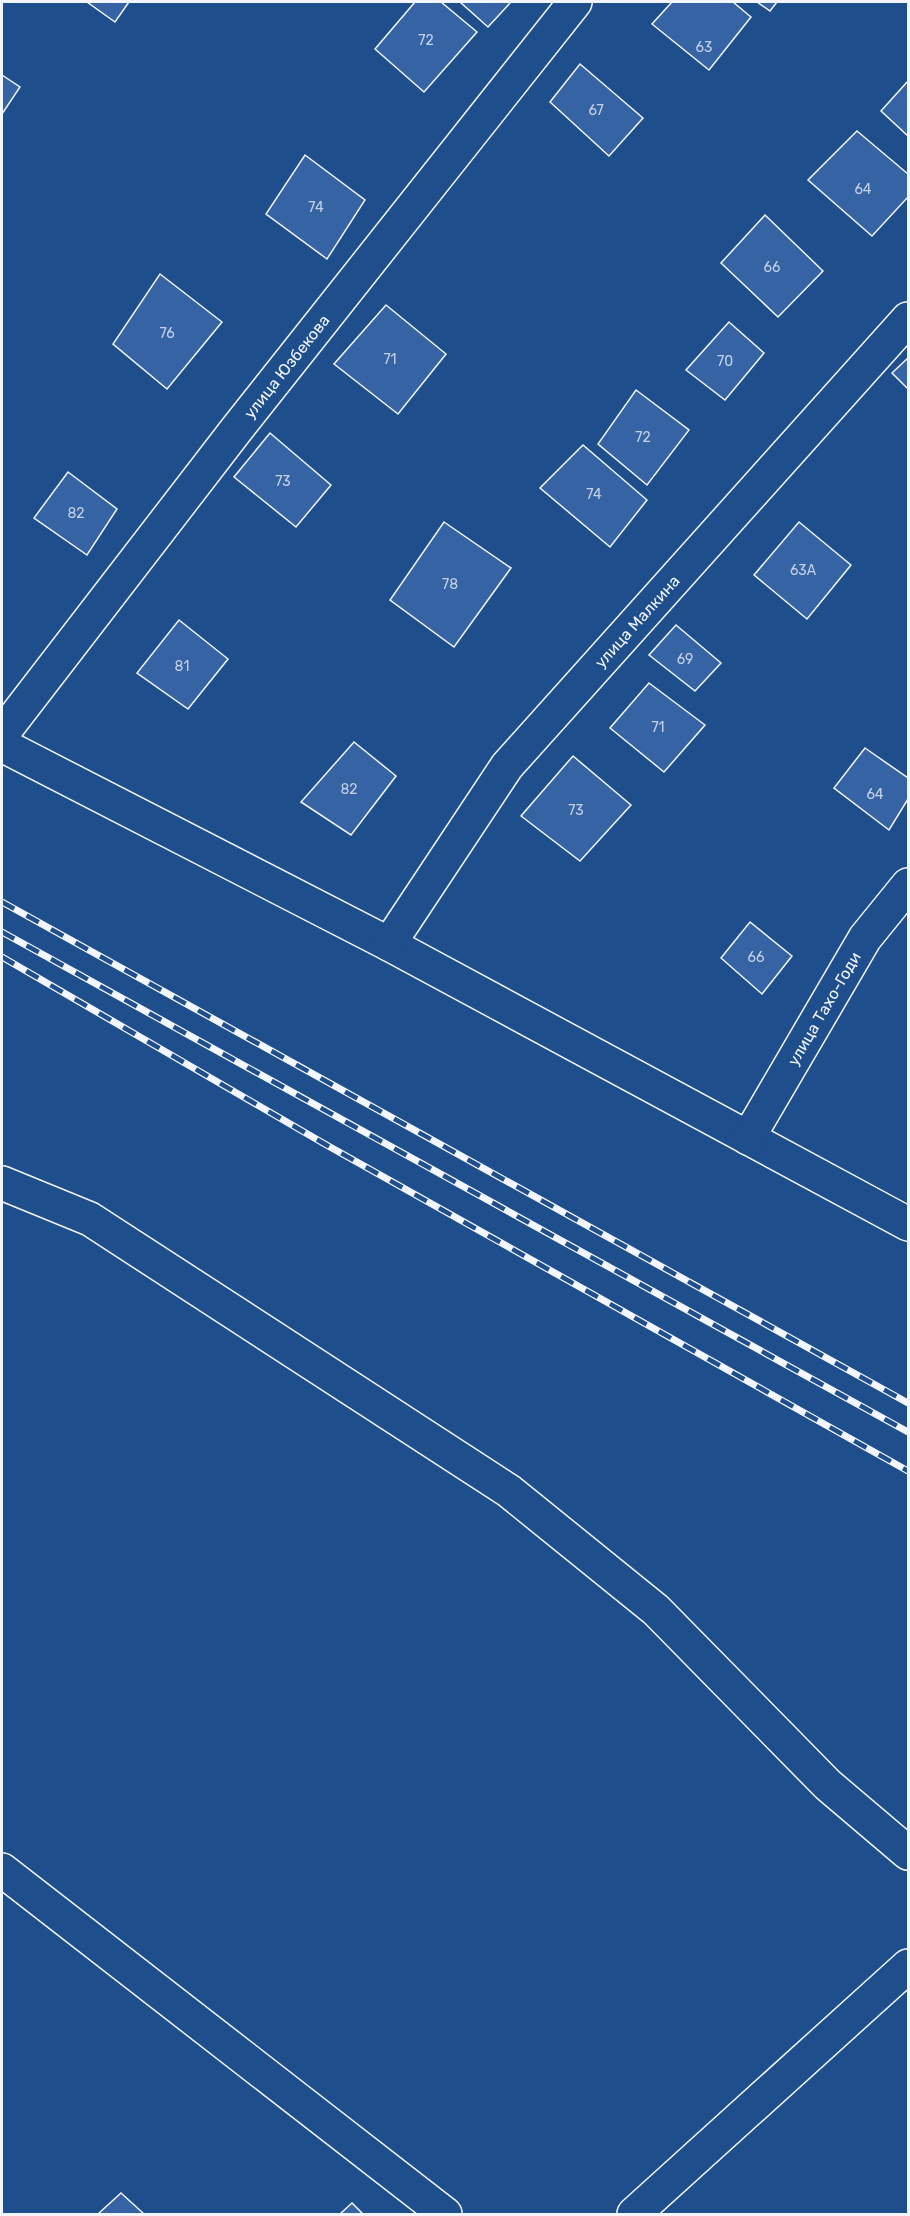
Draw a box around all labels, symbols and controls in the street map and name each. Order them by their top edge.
house number: 72 [418,32,434,49]
house number: 63 [696,39,712,56]
house number: 67 [588,102,604,119]
house number: 64 [854,181,872,198]
house number: 74 [308,199,324,216]
house number: 66 [764,259,780,276]
street label: улица Юзбекова [240,311,334,422]
house number: 76 [159,325,175,342]
house number: 71 [383,351,397,368]
house number: 70 [717,353,733,370]
house number: 72 [635,429,651,446]
house number: 73 [275,473,291,490]
house number: 74 [586,486,602,503]
house number: 82 [67,505,85,522]
house number: 63А [790,562,817,579]
street label: улица Малкина [591,571,684,672]
house number: 78 [442,576,458,593]
house number: 69 [677,651,693,668]
house number: 81 [175,658,189,675]
house number: 71 [651,719,665,736]
house number: 82 [340,781,358,798]
house number: 64 [866,786,884,803]
house number: 73 [568,802,584,819]
house number: 66 [748,949,764,966]
street label: улица Тахо-Годи [784,949,865,1069]

